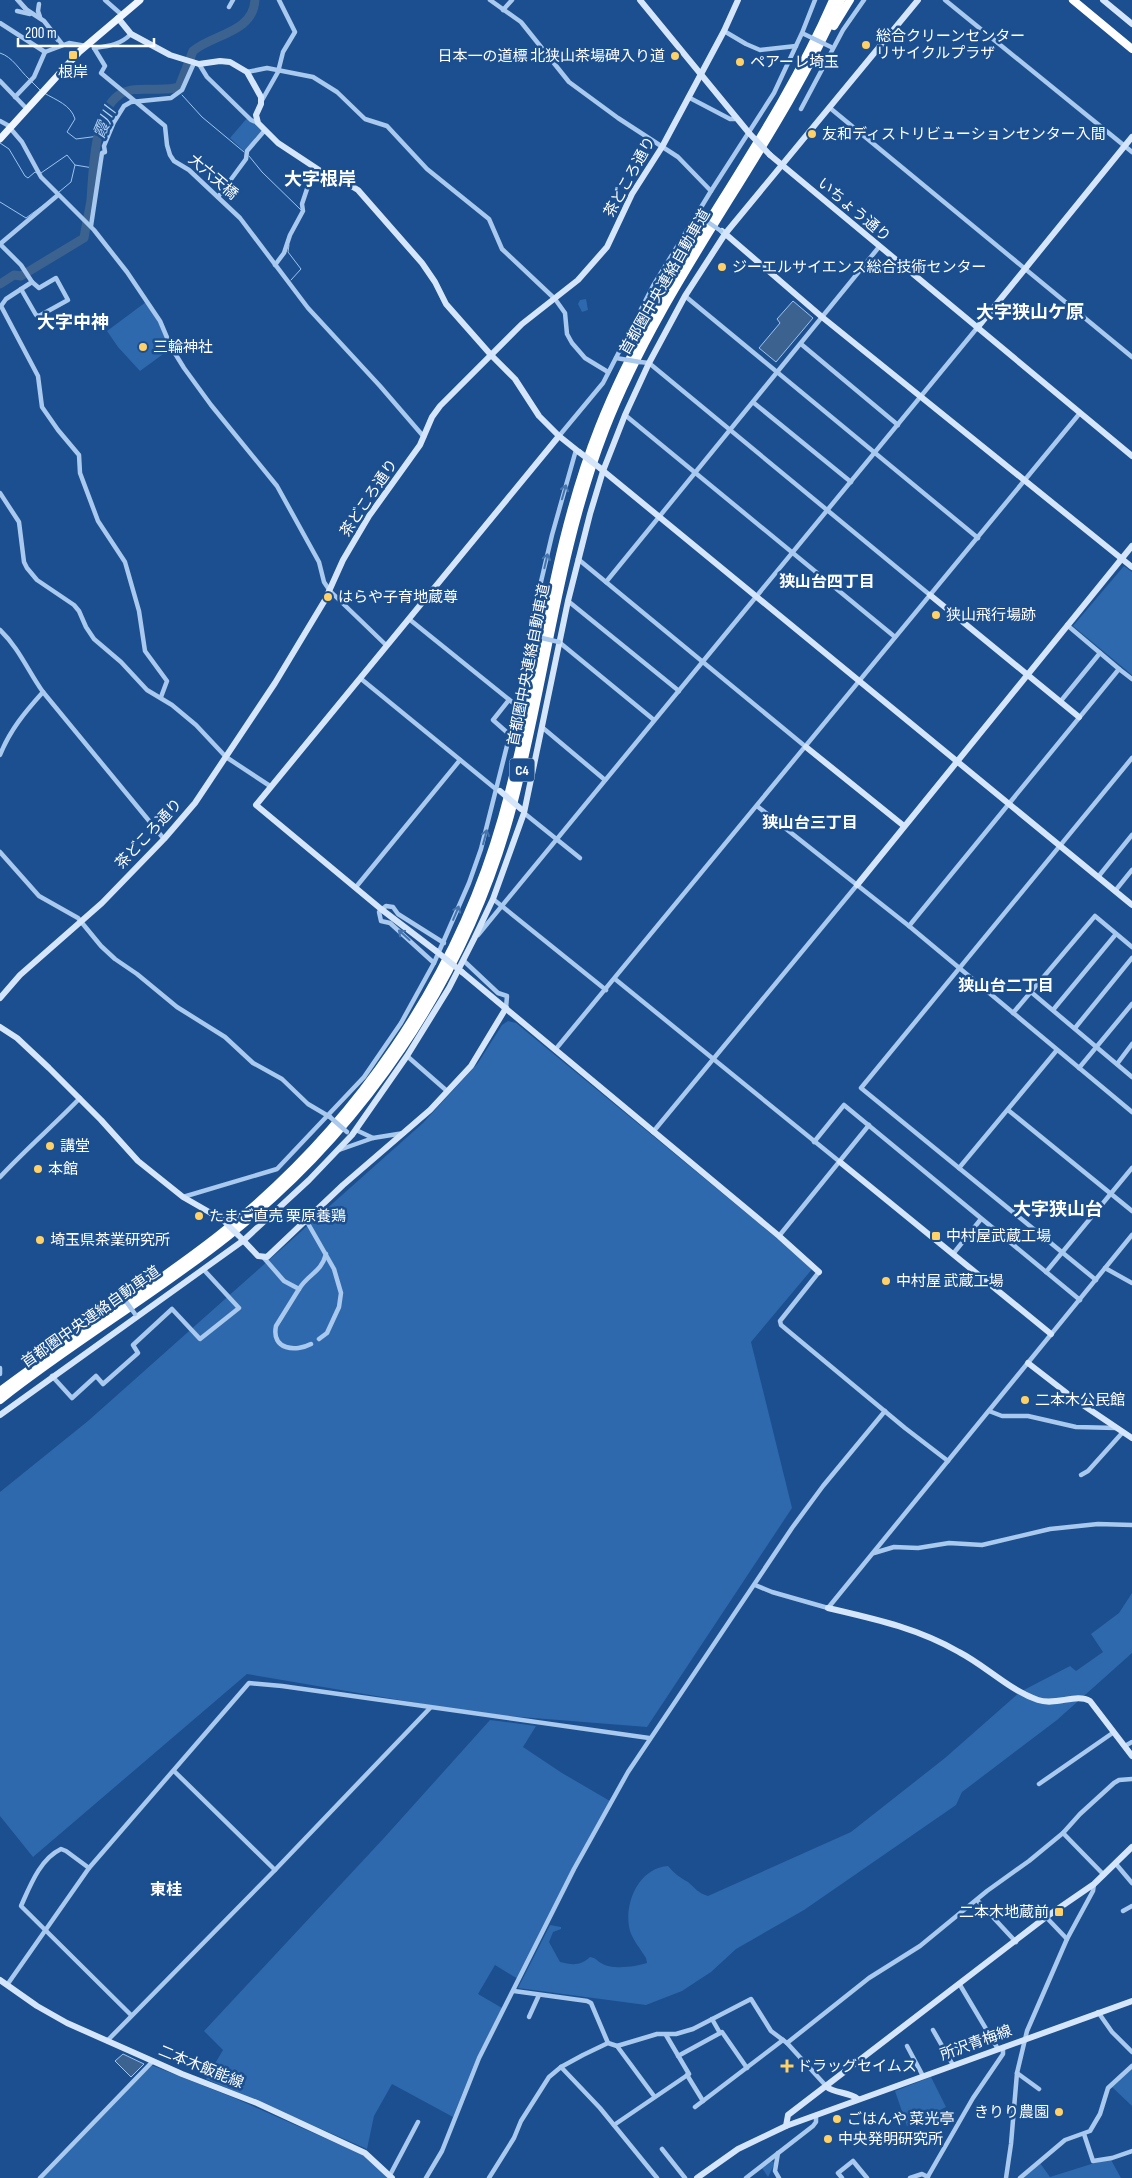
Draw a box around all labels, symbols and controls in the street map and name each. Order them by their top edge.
scale bar [18,15,154,47]
text: 200 m [25,24,57,43]
place label: 総合クリーンセンター リサイクルプラザ [876,27,1025,63]
marker: 総合クリーンセンター リサイクルプラザ [860,39,872,51]
place label: 日本一の道標 北狭山茶場碑入り道 [438,47,665,66]
marker: 根岸 [67,49,79,61]
marker: 日本一の道標 北狭山茶場碑入り道 [669,50,681,62]
place label: ペアーレ埼玉 [750,53,839,72]
marker: ペアーレ埼玉 [734,56,746,68]
place label: 根岸 [58,63,88,82]
water label: 霞川 [90,103,121,141]
place label: 友和ディストリビューションセンター入間 [822,125,1106,144]
marker: 友和ディストリビューションセンター入間 [806,128,818,140]
street label: 茶どころ通り [600,133,660,221]
street label: 大六天橋 [184,150,242,204]
district label: 大字根岸 [284,169,356,190]
street label: いちょう通り [813,174,895,246]
street label: 首都圏中央連絡自動車道 [616,206,714,358]
place label: ジーエルサイエンス総合技術センター [732,258,987,277]
marker: ジーエルサイエンス総合技術センター [716,261,728,273]
district label: 大字狭山ケ原 [976,302,1084,323]
district label: 大字中神 [37,312,109,333]
place label: 三輪神社 [153,338,213,357]
marker: 三輪神社 [137,341,149,353]
street label: 茶どころ通り [336,456,402,540]
one-way arrow [560,485,569,501]
one-way arrow [542,553,551,569]
district label: 狭山台四丁目 [779,573,875,592]
street label: 首都圏中央連絡自動車道 [504,582,554,748]
place label: はらや子育地蔵尊 [338,588,458,607]
marker: はらや子育地蔵尊 [322,591,334,603]
place label: 狭山飛行場跡 [946,606,1036,625]
marker: 狭山飛行場跡 [930,609,942,621]
road number: C4 [510,758,534,782]
street label: 茶どころ通り [112,795,186,873]
district label: 狭山台三丁目 [762,814,858,833]
one-way arrow [480,830,490,846]
one-way arrow [452,906,462,921]
one-way arrow [397,929,410,941]
district label: 狭山台二丁目 [958,977,1054,996]
place label: 講堂 [60,1137,90,1156]
marker: 講堂 [44,1140,56,1152]
place label: 本館 [48,1160,78,1179]
marker: 本館 [32,1163,44,1175]
district label: 大字狭山台 [1013,1199,1103,1220]
place label: たまご直売 栗原養鶏 [209,1207,346,1226]
marker: たまご直売 栗原養鶏 [193,1210,205,1222]
place label: 中村屋武蔵工場 [946,1227,1051,1246]
marker: 中村屋武蔵工場 [930,1230,942,1242]
place label: 埼玉県茶業研究所 [50,1231,170,1250]
marker: 埼玉県茶業研究所 [34,1234,46,1246]
street label: 首都圏中央連絡自動車道 [18,1262,164,1372]
place label: 中村屋 武蔵工場 [896,1272,1003,1291]
marker: 中村屋 武蔵工場 [880,1275,892,1287]
place label: 二本木公民館 [1035,1391,1125,1410]
marker: 二本木公民館 [1019,1394,1031,1406]
district label: 東桂 [150,1881,182,1900]
place label: 二本木地蔵前 [959,1903,1049,1922]
marker: 二本木地蔵前 [1053,1906,1065,1918]
street label: 所沢青梅線 [938,2021,1014,2065]
street label: 二本木飯能線 [156,2041,246,2093]
place label: ドラッグセイムス [797,2057,917,2076]
marker: ドラッグセイムス [781,2060,793,2072]
place label: きりり農園 [974,2103,1049,2122]
marker: きりり農園 [1053,2106,1065,2118]
place label: ごはんや 菜光亭 [847,2110,954,2129]
marker: ごはんや 菜光亭 [831,2113,843,2125]
place label: 中央発明研究所 [838,2130,943,2149]
marker: 中央発明研究所 [822,2133,834,2145]

